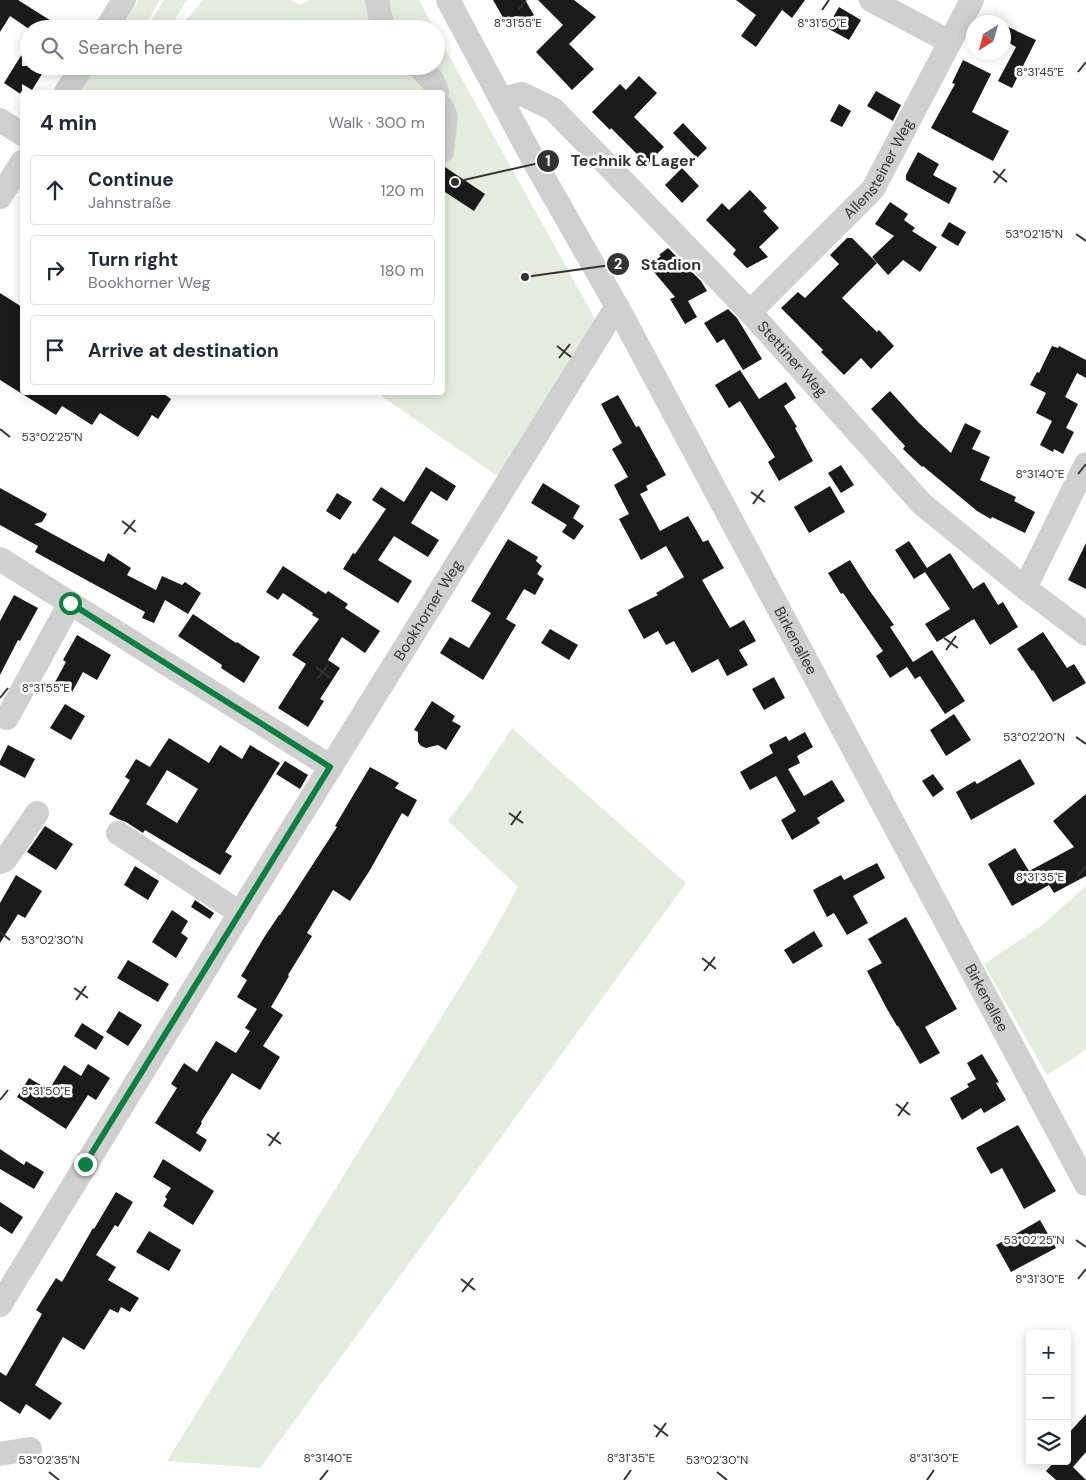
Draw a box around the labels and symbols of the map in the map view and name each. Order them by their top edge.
text: 8°31'55"E [494,15,542,31]
text: 8°31'50"E [797,15,847,31]
north arrow [966,15,1011,60]
text: 8°31'45"E [1016,64,1064,80]
street label: Allensteiner Weg [839,115,918,223]
callout: Technik & Lager [536,145,705,176]
text: Technik & Lager [571,150,696,171]
text: 1 [545,151,551,171]
text: 53°02'15"N [1005,226,1063,242]
callout: Stadion [605,248,711,279]
text: 2 [614,254,623,274]
text: Stadion [641,254,701,275]
street label: Stettiner Weg [753,317,831,401]
text: 53°02'25"N [21,429,83,445]
text: 8°31'40"E [1015,466,1065,482]
street label: Bookhorner Weg [389,556,467,664]
route start [59,592,82,615]
street label: Birkenallee [769,603,822,678]
text: 8°31'55"E [22,680,70,696]
text: 53°02'20"N [1003,729,1065,745]
text: 8°31'35"E [1016,869,1064,885]
text: 53°02'30"N [21,932,83,948]
street label: Birkenallee [960,960,1013,1035]
text: 8°31'50"E [21,1083,71,1099]
route end [74,1153,97,1176]
text: 53°02'25"N [1003,1232,1065,1248]
text: 8°31'30"E [1015,1271,1065,1287]
text: 8°31'40"E [303,1450,353,1466]
text: 8°31'35"E [607,1450,655,1466]
text: 8°31'30"E [909,1450,959,1466]
text: 53°02'35"N [18,1452,80,1468]
text: 53°02'30"N [686,1452,748,1468]

